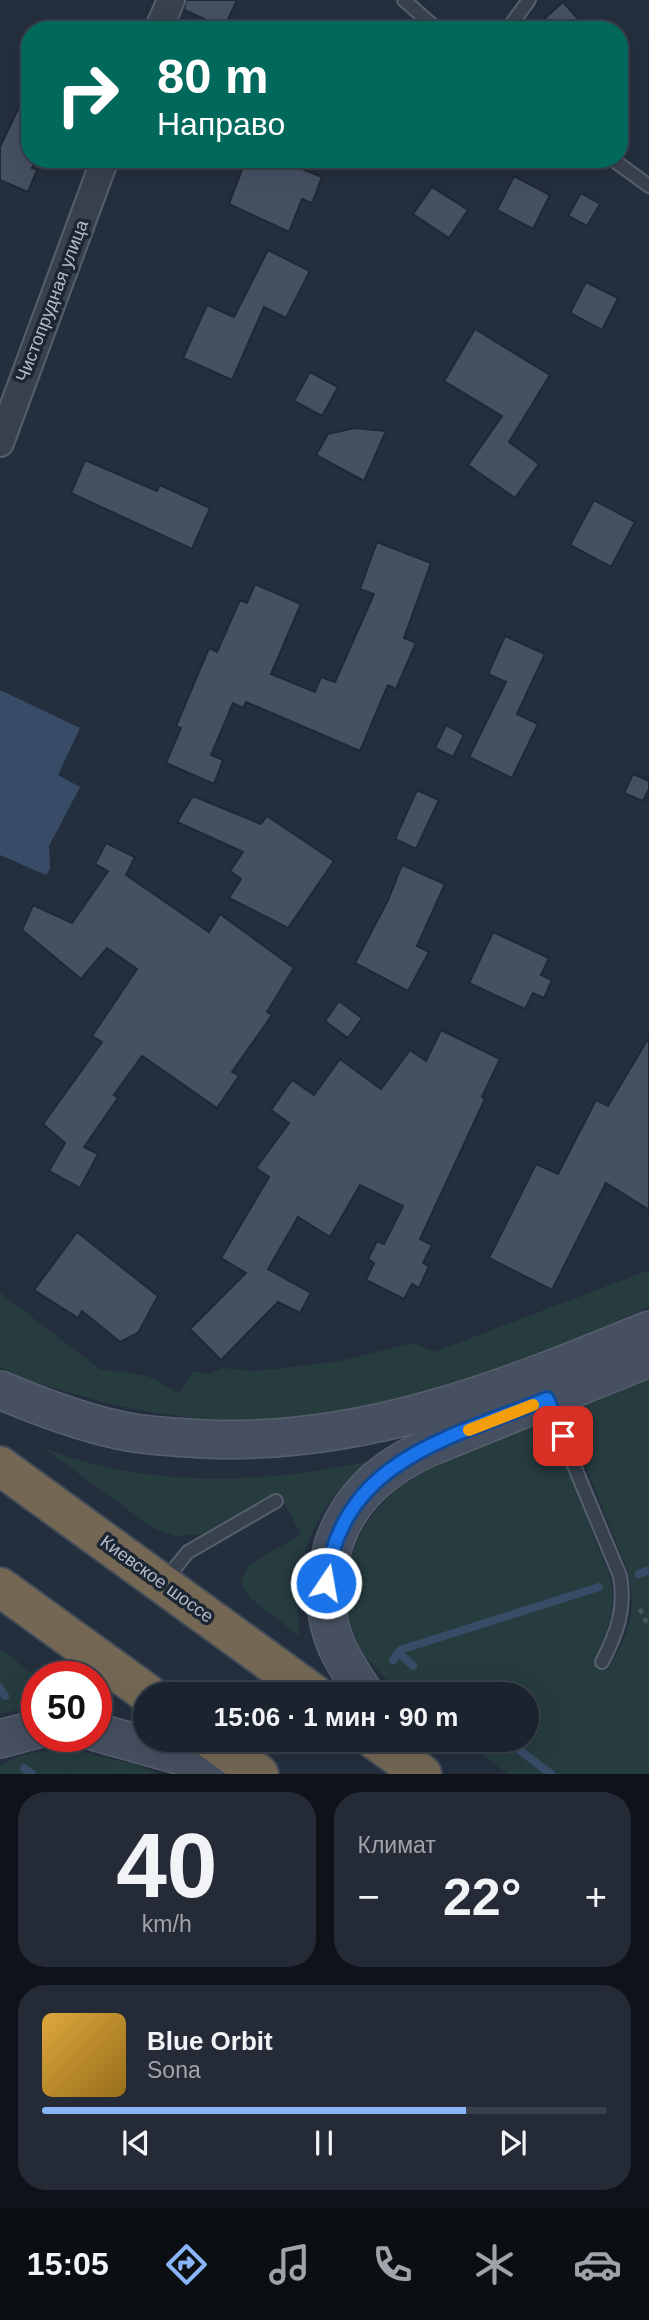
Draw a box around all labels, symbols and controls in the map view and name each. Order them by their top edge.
icon: right [42,49,133,140]
text: 80 m [157,49,269,103]
text: Направо [157,106,285,142]
street label: Чистопрудная улица [12,216,92,385]
pin [533,1406,593,1466]
icon: arrive [544,1417,582,1455]
street label: Киевское шоссе [97,1531,217,1627]
position arrow [289,1546,363,1620]
speed limit sign: 50 [21,1661,112,1752]
text: 15:06 · 1 мин · 90 m [214,1702,458,1732]
text: 40 [116,1815,217,1916]
text: Климат [358,1832,436,1858]
text: 22° [443,1868,522,1926]
text: − [358,1876,380,1918]
text: + [585,1876,607,1918]
text: km/h [142,1911,192,1937]
text: Blue Orbit [147,2026,273,2056]
text: Sona [147,2057,201,2083]
icon: previous [117,2124,155,2162]
icon: pause [305,2124,343,2162]
icon: next [494,2124,532,2162]
icon: directions [162,2240,211,2289]
icon: music [265,2240,314,2289]
icon: phone [368,2240,417,2289]
icon: climate [470,2240,519,2289]
icon: car [573,2240,622,2289]
text: 15:05 [27,2246,109,2282]

